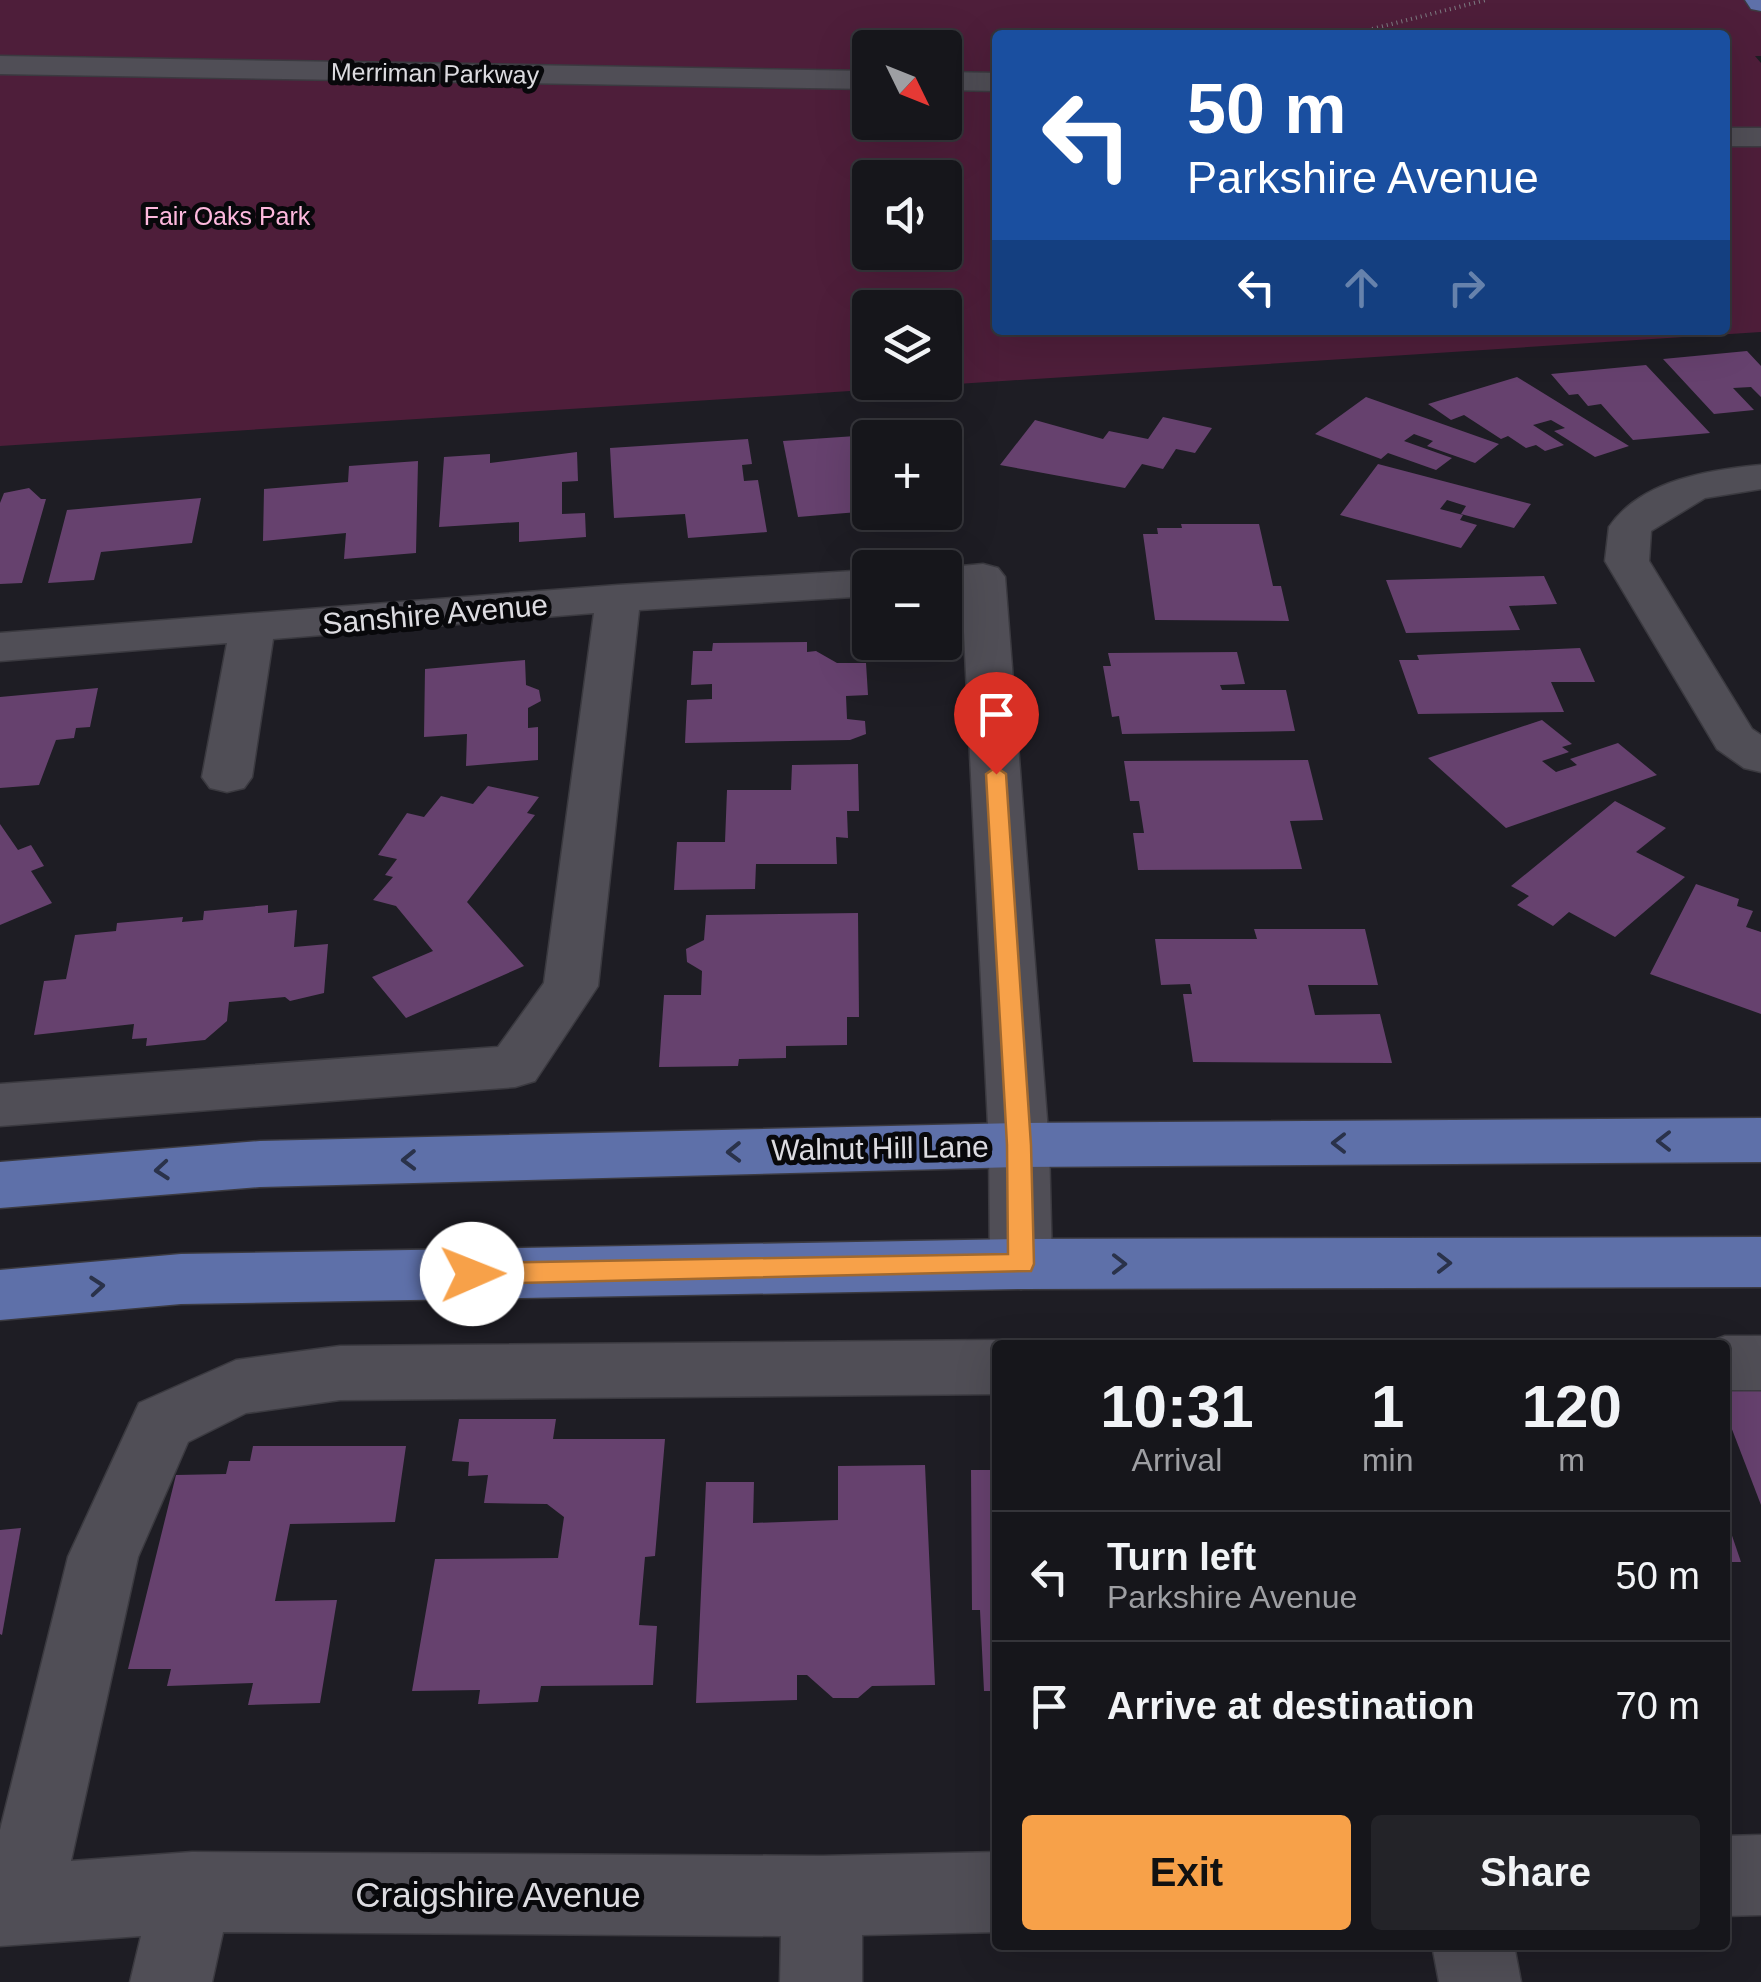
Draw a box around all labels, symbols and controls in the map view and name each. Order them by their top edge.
north arrow [852,30,962,140]
map controls [852,30,962,660]
street label: Merriman Parkway [331,57,540,89]
icon: left [1022,70,1152,200]
text: 50 m [1187,70,1347,148]
text: Parkshire Avenue [1187,152,1539,203]
button: sound [852,160,962,270]
park label: Fair Oaks Park [144,202,311,230]
icon: left [1229,260,1284,315]
icon: ahead [1334,260,1389,315]
icon: right [1439,260,1494,315]
button: layers [852,290,962,400]
button: + [852,420,962,530]
button: − [852,550,962,660]
street label: Sanshire Avenue [321,588,549,640]
pin [954,672,1039,775]
icon: arrive [969,687,1024,742]
street label: Walnut Hill Lane [771,1130,989,1166]
one-way arrow [1655,1130,1670,1152]
one-way arrow [1330,1132,1346,1154]
one-way arrow [725,1142,741,1163]
one-way arrow [400,1150,416,1171]
one-way arrow [154,1158,170,1180]
position arrow [420,1222,524,1326]
one-way arrow [1436,1252,1452,1274]
one-way arrow [1112,1253,1127,1275]
one-way arrow [90,1276,106,1298]
text: 10:31 [1100,1373,1254,1440]
text: 1 [1371,1373,1404,1440]
text: 120 [1522,1373,1622,1440]
text: Arrival [1132,1442,1222,1478]
text: min [1362,1442,1413,1478]
text: m [1558,1442,1585,1478]
text: Turn left [1107,1536,1256,1578]
icon: left [1022,1549,1077,1604]
text: 50 m [1616,1555,1700,1597]
text: Parkshire Avenue [1107,1579,1357,1615]
icon: arrive [1022,1679,1077,1734]
text: Arrive at destination [1107,1685,1474,1727]
text: 70 m [1616,1685,1700,1727]
button: Exit [1022,1815,1351,1930]
button: Share [1371,1815,1700,1930]
street label: Craigshire Avenue [355,1875,641,1914]

